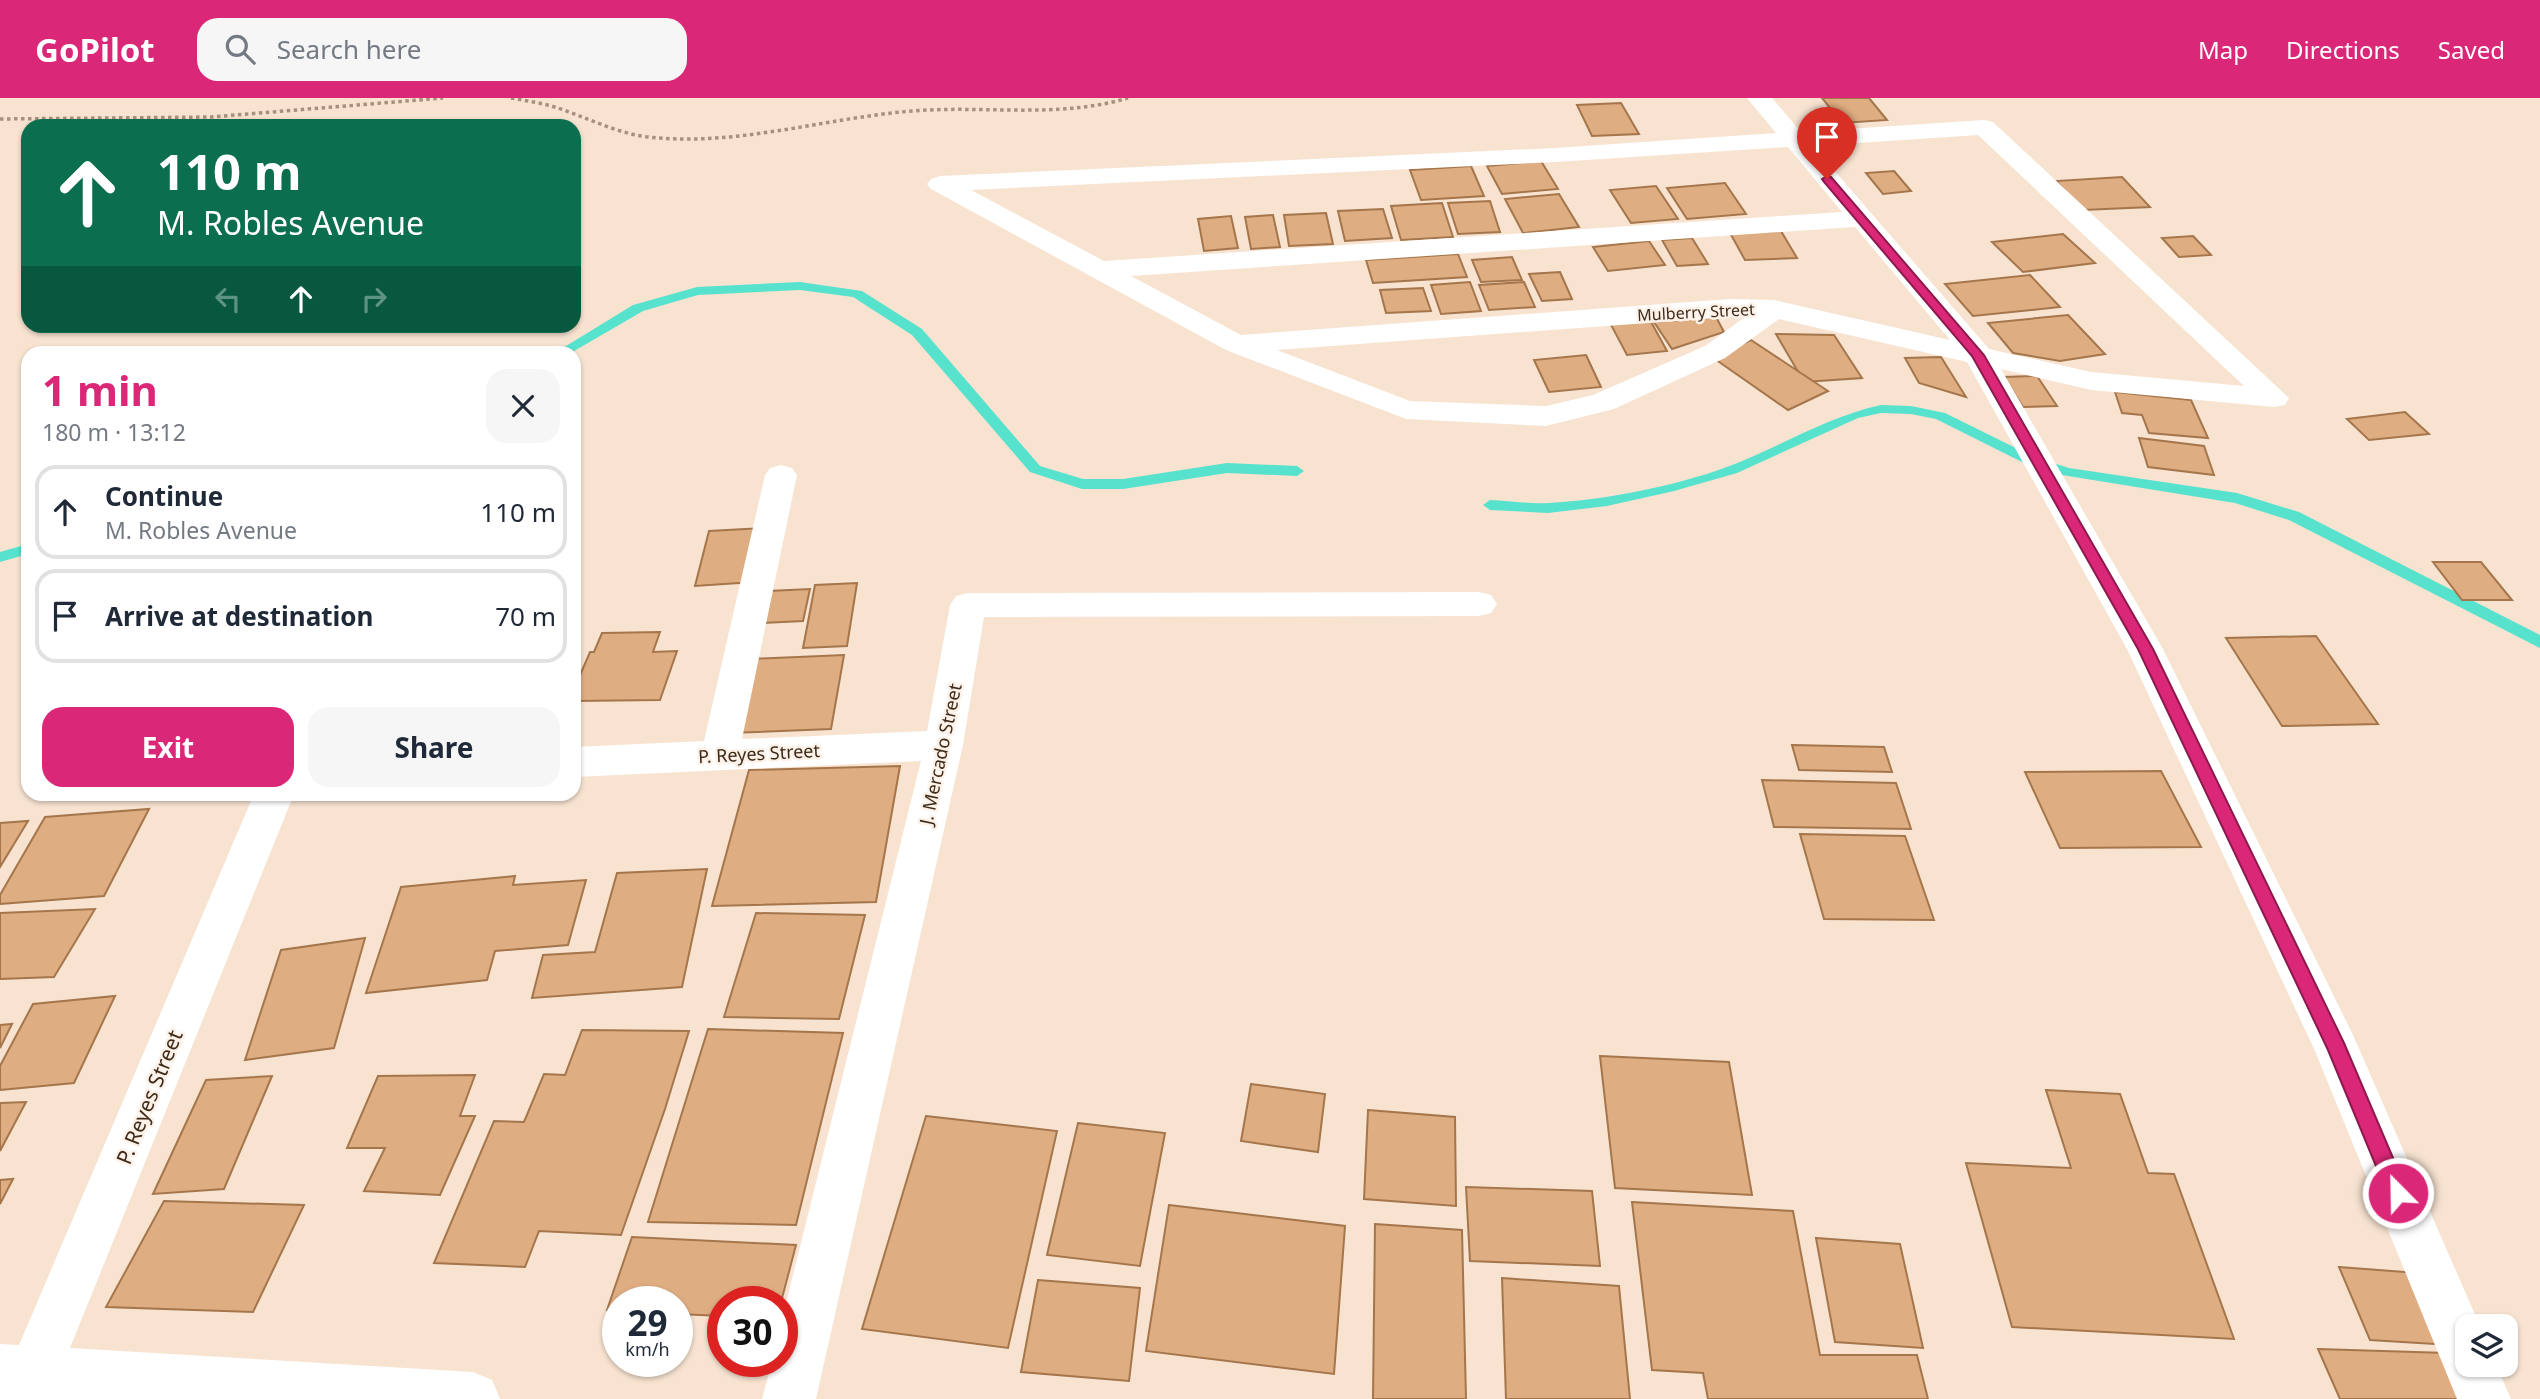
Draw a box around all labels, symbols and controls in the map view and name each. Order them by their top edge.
search box [197,18,687,81]
text: GoPilot [35,27,155,72]
icon: search [221,30,259,68]
text: Search here [277,31,421,67]
text: Map [2198,33,2248,66]
text: Directions [2286,33,2400,66]
text: Saved [2438,33,2505,66]
pin [1797,107,1857,179]
icon: arrive [1808,118,1846,156]
text: 110 m [157,138,302,204]
icon: ahead [42,147,133,238]
text: M. Robles Avenue [157,201,424,244]
icon: left [209,280,247,318]
icon: ahead [282,280,320,318]
icon: right [355,280,393,318]
street label: Mulberry Street [1637,298,1756,326]
text: 1 min [42,361,158,418]
button: close [486,369,560,443]
text: 180 m · 13:12 [42,416,186,448]
text: Continue [105,478,223,514]
icon: ahead [46,493,84,531]
text: 110 m [480,494,556,530]
text: M. Robles Avenue [105,514,297,546]
icon: arrive [46,597,84,635]
text: Arrive at destination [105,598,374,634]
text: 70 m [495,598,556,634]
street label: J. Mercado Street [913,681,967,829]
button: Exit [42,707,294,787]
button: Share [308,707,560,787]
street label: P. Reyes Street [697,738,821,768]
street label: P. Reyes Street [109,1025,189,1168]
position arrow [2361,1156,2435,1230]
speed limit sign: 30 [707,1286,798,1377]
text: 29 [627,1299,668,1346]
map controls [2455,1314,2518,1377]
button: layers [2455,1314,2518,1377]
text: km/h [625,1337,670,1361]

